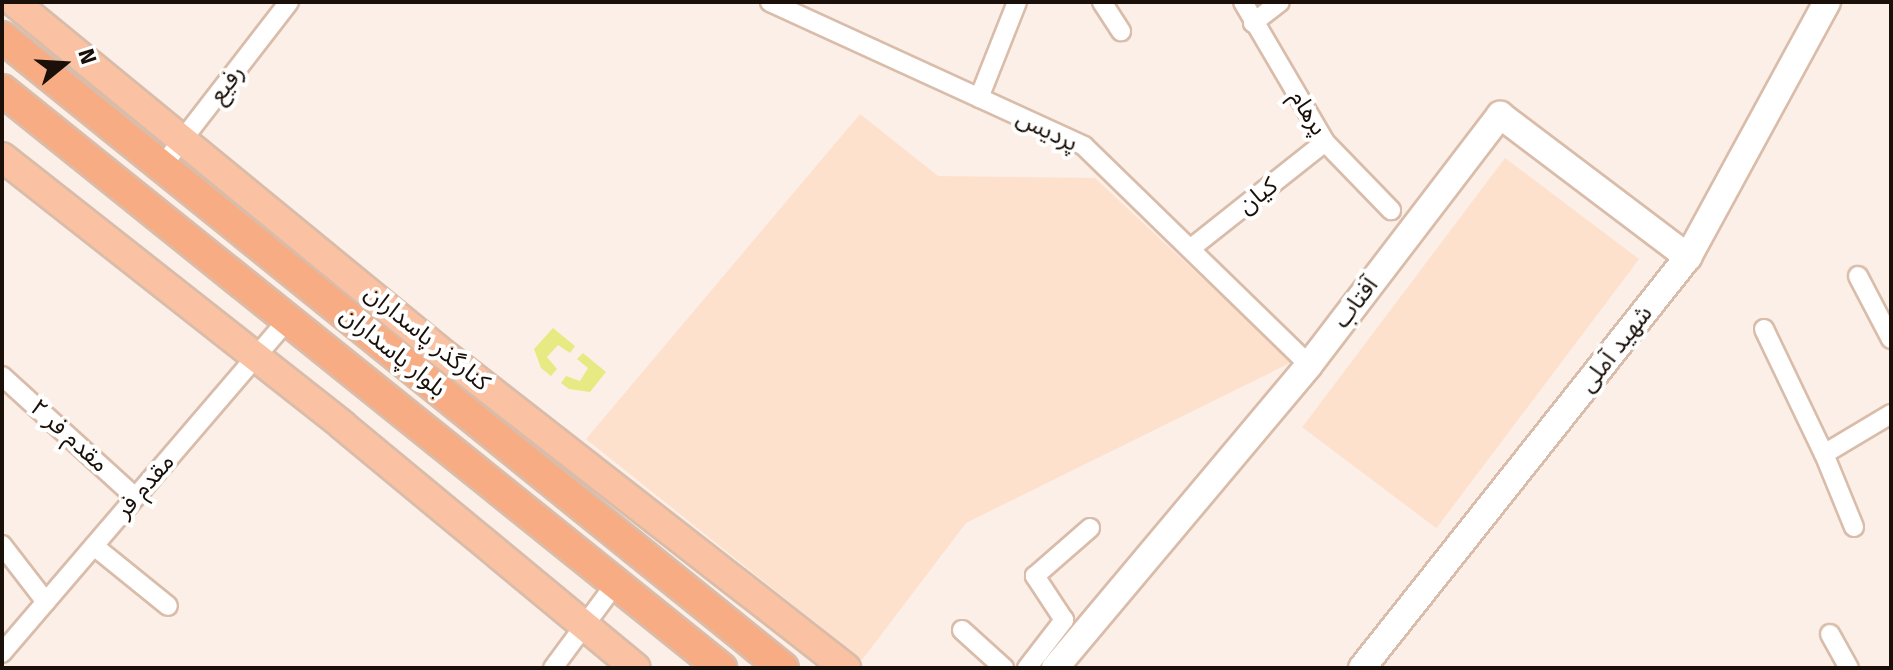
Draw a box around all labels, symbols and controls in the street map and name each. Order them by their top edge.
north arrow [24,24,104,104]
text: N [72,45,102,68]
street label: رفیع [203,59,251,109]
street label: پرهام [1283,85,1333,141]
street label: پردیس [1011,104,1083,158]
street label: کیان [1232,172,1284,220]
street label: آفتاب [1328,272,1384,334]
street label: کنارگذر پاسداران [359,279,495,397]
street label: شهید آملی [1573,300,1659,398]
street label: بلوار پاسداران [334,301,452,403]
street label: مقدم فر ۲ [24,393,114,479]
street label: مقدم فر [109,448,181,524]

